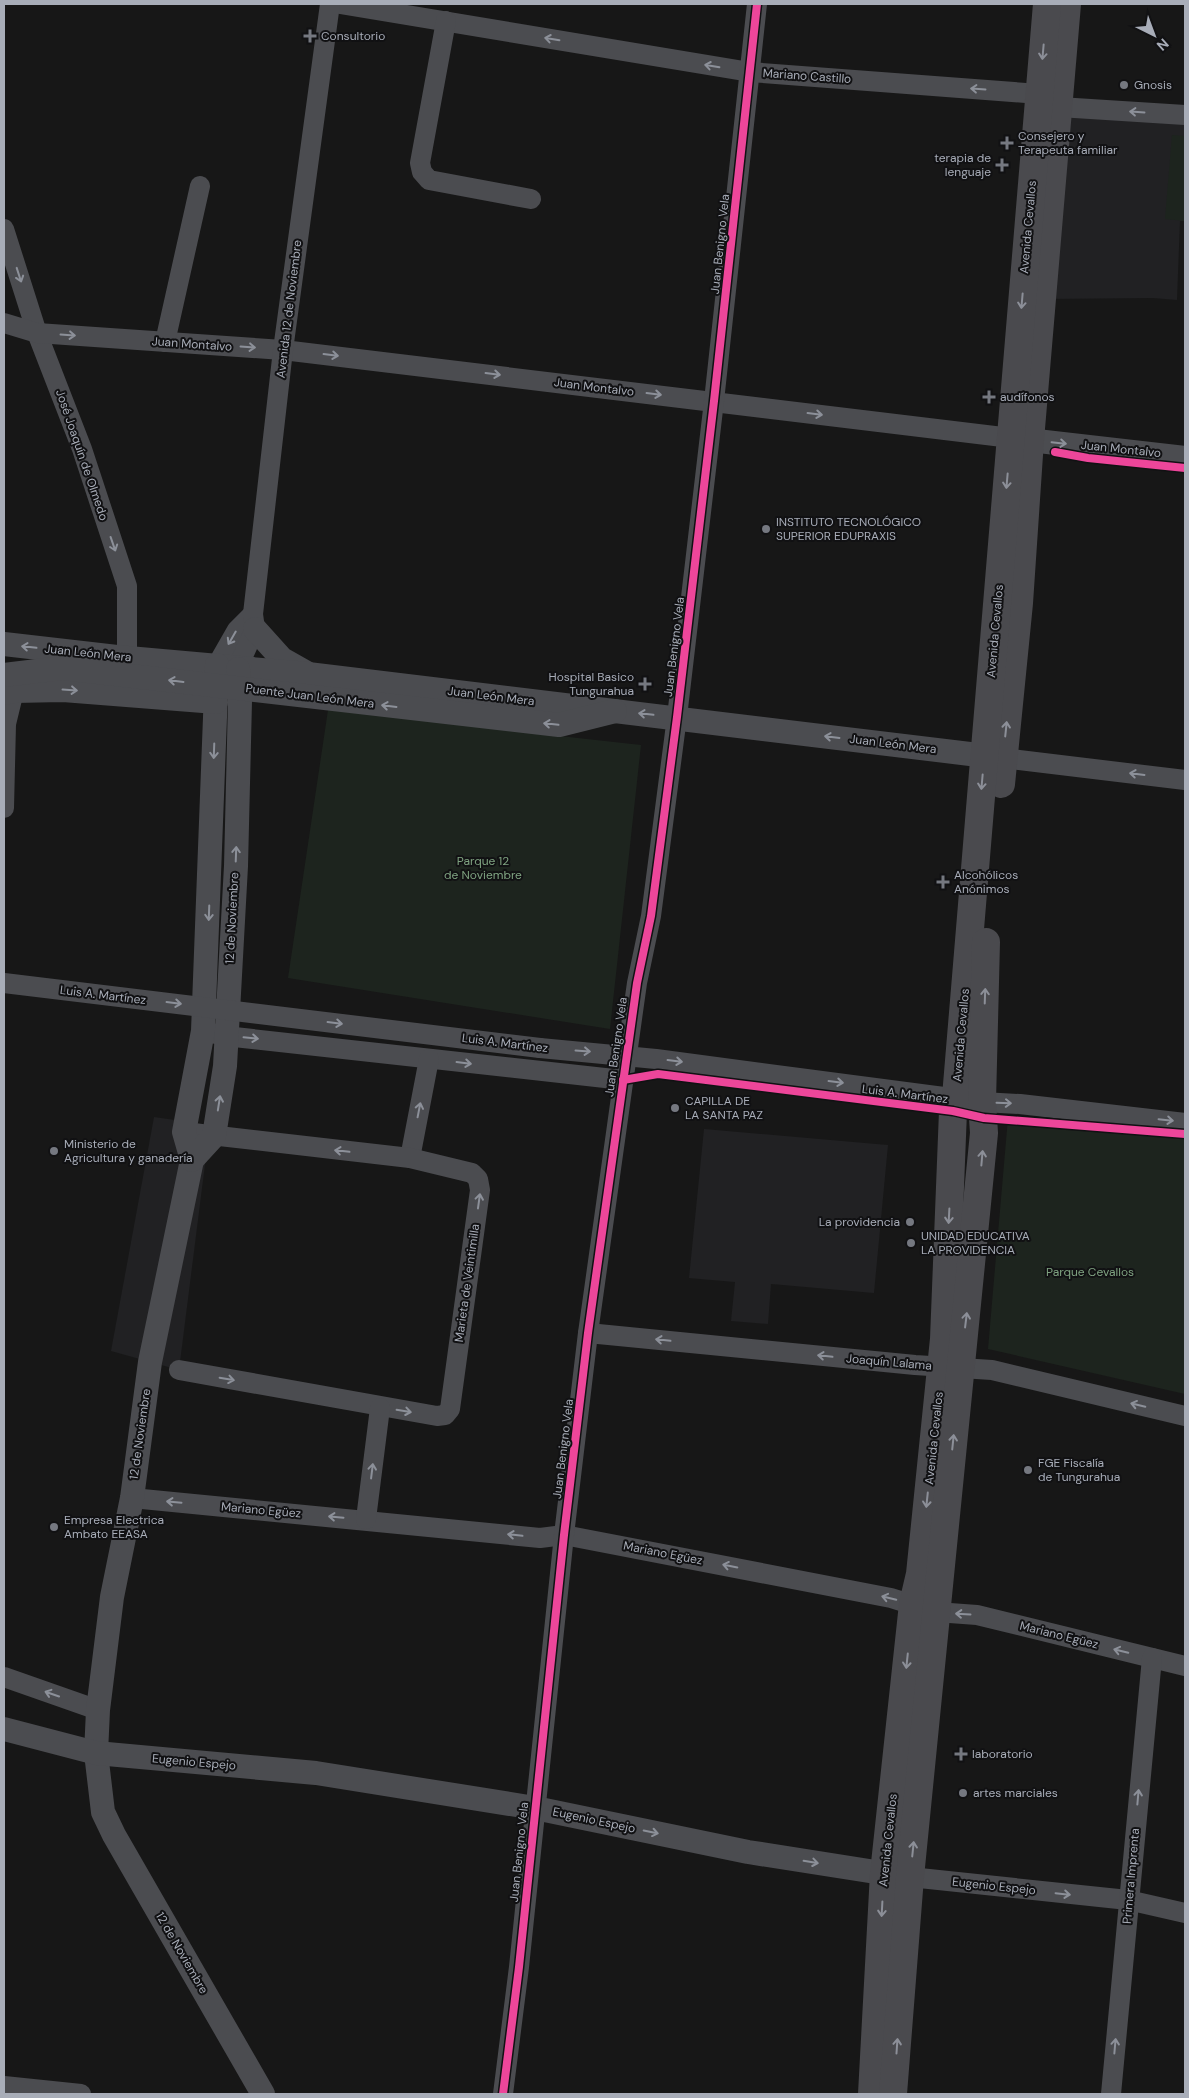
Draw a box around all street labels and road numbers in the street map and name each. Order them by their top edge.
street label: Mariano Castillo [762,65,852,87]
street label: Avenida Cevallos [1016,180,1040,274]
street label: Juan Benigno Vela [707,193,733,295]
street label: Avenida 12 de Noviembre [273,239,305,379]
street label: Juan Montalvo [151,333,233,355]
street label: Juan Montalvo [553,374,635,400]
street label: José Joaquín de Olmedo [52,387,112,523]
street label: Juan Montalvo [1080,437,1162,461]
street label: Avenida Cevallos [983,584,1007,678]
street label: Juan Benigno Vela [660,596,688,698]
street label: Juan León Mera [44,640,132,666]
street label: Puente Juan León Mera [245,680,375,712]
street label: Juan León Mera [447,683,535,709]
street label: Juan León Mera [849,731,937,757]
street label: 12 de Noviembre [222,872,242,964]
street label: Luis A. Martínez [59,982,147,1008]
street label: Avenida Cevallos [949,988,973,1082]
street label: Juan Benigno Vela [601,996,631,1098]
street label: Luis A. Martínez [461,1030,549,1056]
street label: Luis A. Martínez [861,1081,949,1107]
street label: Marieta de Veintimilla [451,1223,483,1343]
street label: Joaquín Lalama [845,1350,933,1374]
street label: 12 de Noviembre [126,1387,154,1481]
street label: Avenida Cevallos [921,1391,947,1485]
street label: Juan Benigno Vela [549,1398,577,1500]
street label: Mariano Egüez [220,1499,302,1521]
street label: Mariano Egüez [622,1537,704,1569]
street label: Mariano Egüez [1018,1618,1100,1652]
street label: Eugenio Espejo [151,1750,237,1774]
street label: Avenida Cevallos [875,1793,901,1887]
street label: Juan Benigno Vela [506,1801,532,1903]
street label: Eugenio Espejo [551,1803,637,1837]
street label: Primera Imprenta [1119,1827,1143,1925]
street label: Eugenio Espejo [951,1874,1037,1898]
street label: 12 de Noviembre [152,1909,212,1997]

